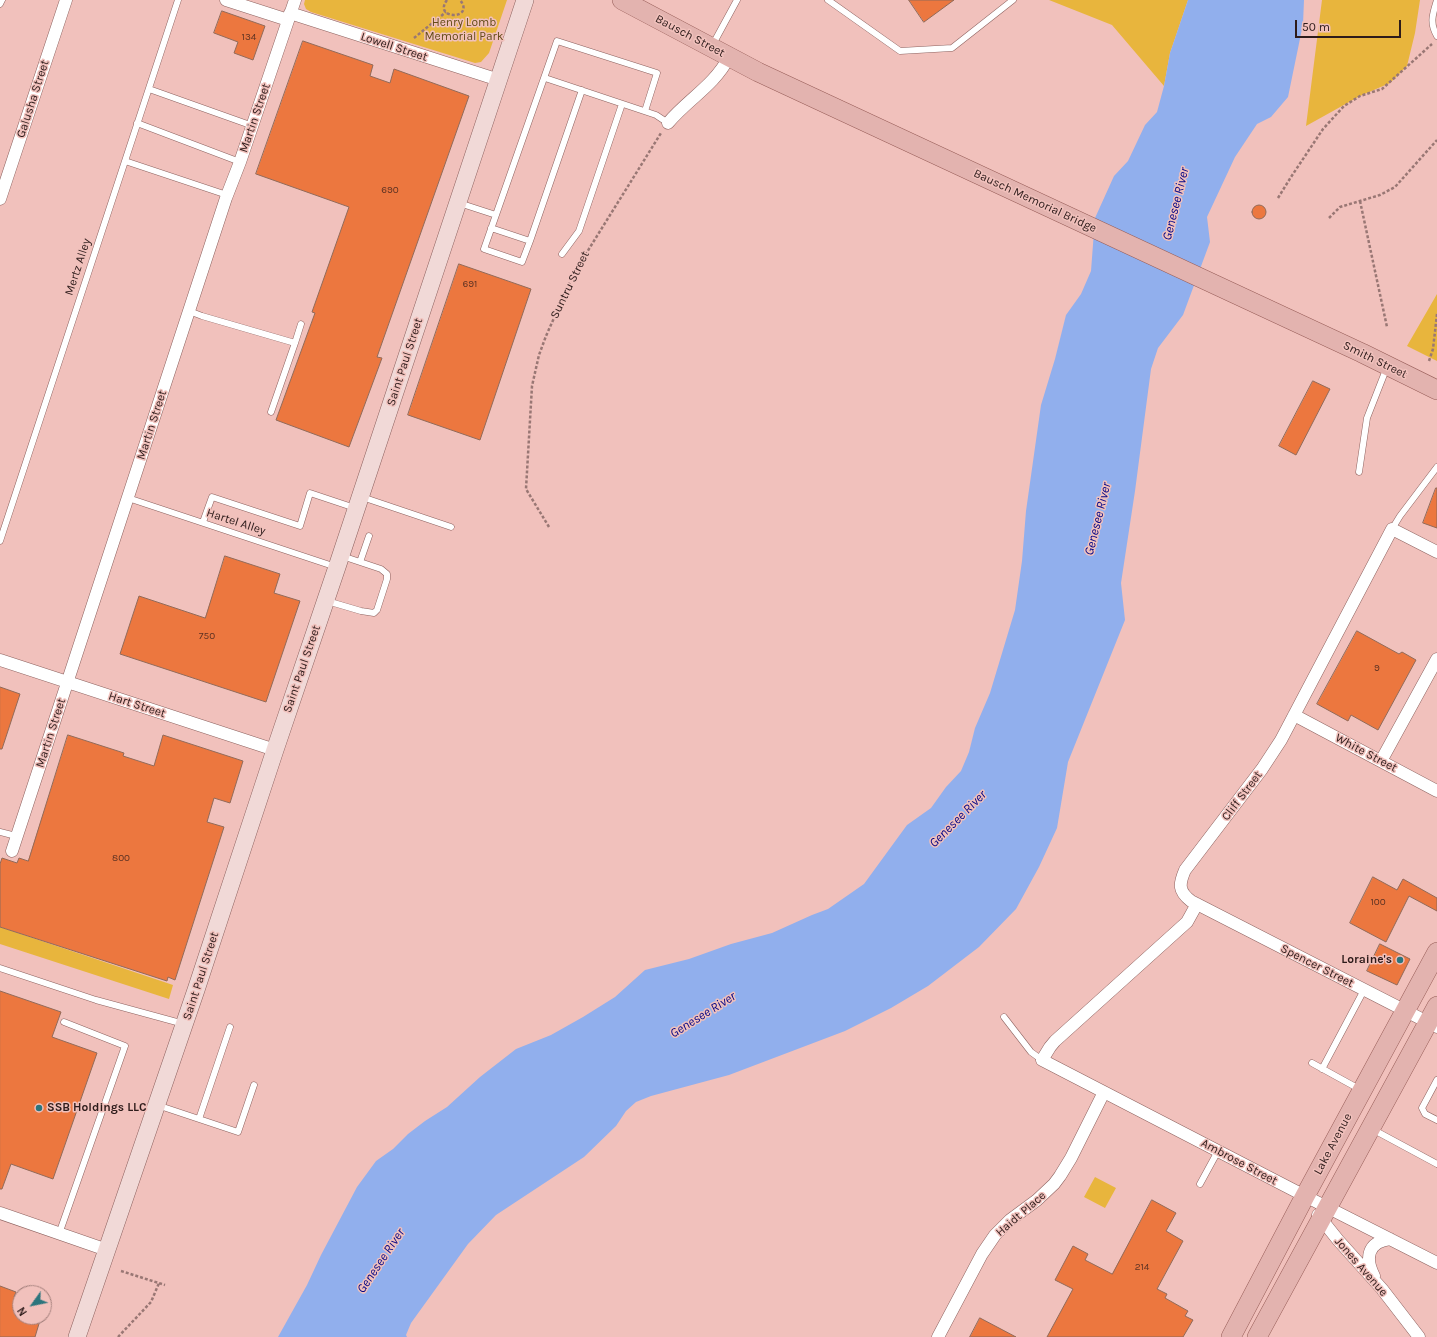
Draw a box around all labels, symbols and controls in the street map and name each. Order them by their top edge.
street label: Bausch Street [653,12,727,60]
scale bar [1297,12,1403,38]
park label: Henry Lomb Memorial Park [424,16,504,44]
text: 50 m [1302,20,1330,34]
street label: Lowell Street [359,29,429,65]
house number: 134 [242,31,256,43]
street label: Galusha Street [14,58,52,140]
street label: Martin Street [236,82,274,154]
street label: Bausch Memorial Bridge [971,166,1099,236]
water label: Genesee River [1159,166,1193,242]
house number: 690 [381,184,399,196]
street label: Mertz Alley [62,237,94,297]
street label: Suntru Street [547,249,593,321]
house number: 691 [463,278,477,290]
street label: Saint Paul Street [384,316,426,408]
street label: Smith Street [1341,338,1409,382]
street label: Martin Street [134,388,170,462]
water label: Genesee River [1081,481,1115,557]
street label: Hartel Alley [205,506,267,538]
street label: Saint Paul Street [280,623,324,715]
house number: 750 [199,630,215,642]
house number: 9 [1374,662,1380,674]
street label: Hart Street [107,689,167,721]
street label: Martin Street [33,696,69,770]
street label: White Street [1333,731,1399,775]
street label: Cliff Street [1219,768,1265,824]
water label: Genesee River [926,787,990,851]
house number: 800 [112,852,130,864]
house number: 100 [1370,896,1386,908]
street label: Saint Paul Street [180,930,222,1022]
street label: Spencer Street [1278,941,1356,991]
place label: Loraine's [1341,953,1392,967]
marker: Loraine's [1395,955,1405,965]
water label: Genesee River [667,989,739,1041]
place label: SSB Holdings LLC [47,1101,147,1115]
marker: SSB Holdings LLC [34,1103,44,1113]
street label: Lake Avenue [1311,1111,1355,1177]
street label: Ambrose Street [1198,1136,1280,1188]
street label: Haidt Place [993,1188,1049,1240]
water label: Genesee River [354,1226,408,1296]
street label: Jones Avenue [1331,1235,1391,1299]
house number: 214 [1135,1261,1149,1273]
north arrow [12,1285,52,1325]
text: N [15,1304,30,1318]

